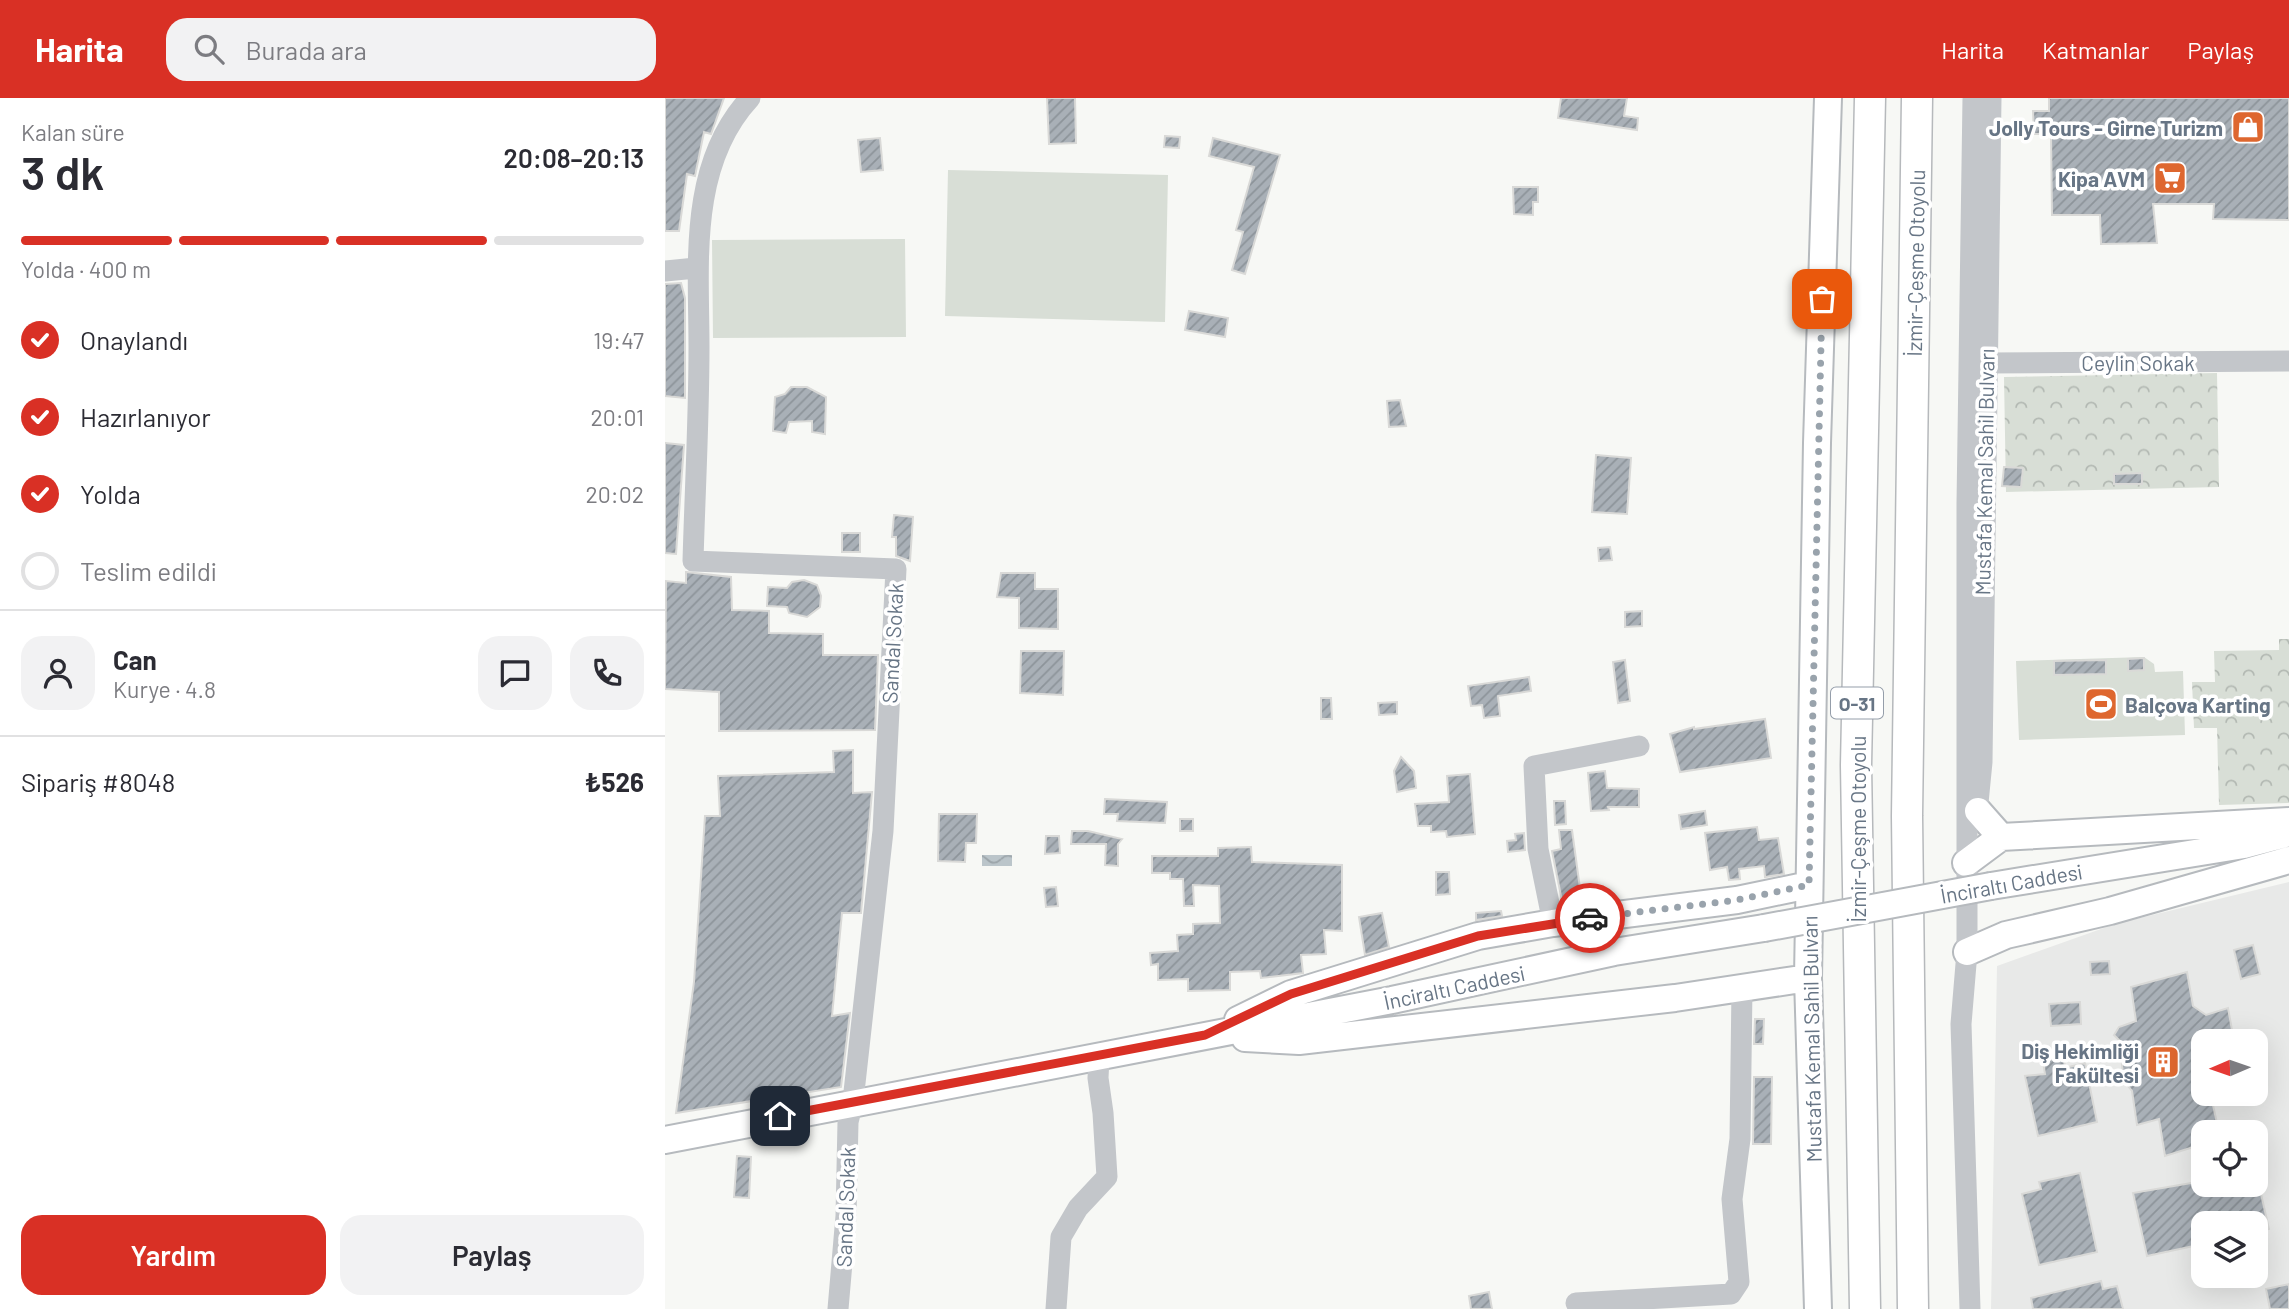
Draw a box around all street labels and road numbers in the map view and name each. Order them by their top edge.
street label: İzmir-Çeşme Otoyolu [1901,169,1929,357]
street label: Mustafa Kemal Sahil Bulvarı [1969,348,1999,596]
street label: Ceylin Sokak [2081,350,2195,375]
street label: Sandal Sokak [876,582,908,704]
road number: O-31 [1831,688,1883,718]
street label: İzmir-Çeşme Otoyolu [1845,735,1870,923]
street label: İnciraltı Caddesi [1938,858,2084,908]
street label: Mustafa Kemal Sahil Bulvarı [1796,915,1826,1163]
street label: İnciraltı Caddesi [1381,960,1527,1014]
street label: Sandal Sokak [830,1146,860,1268]

